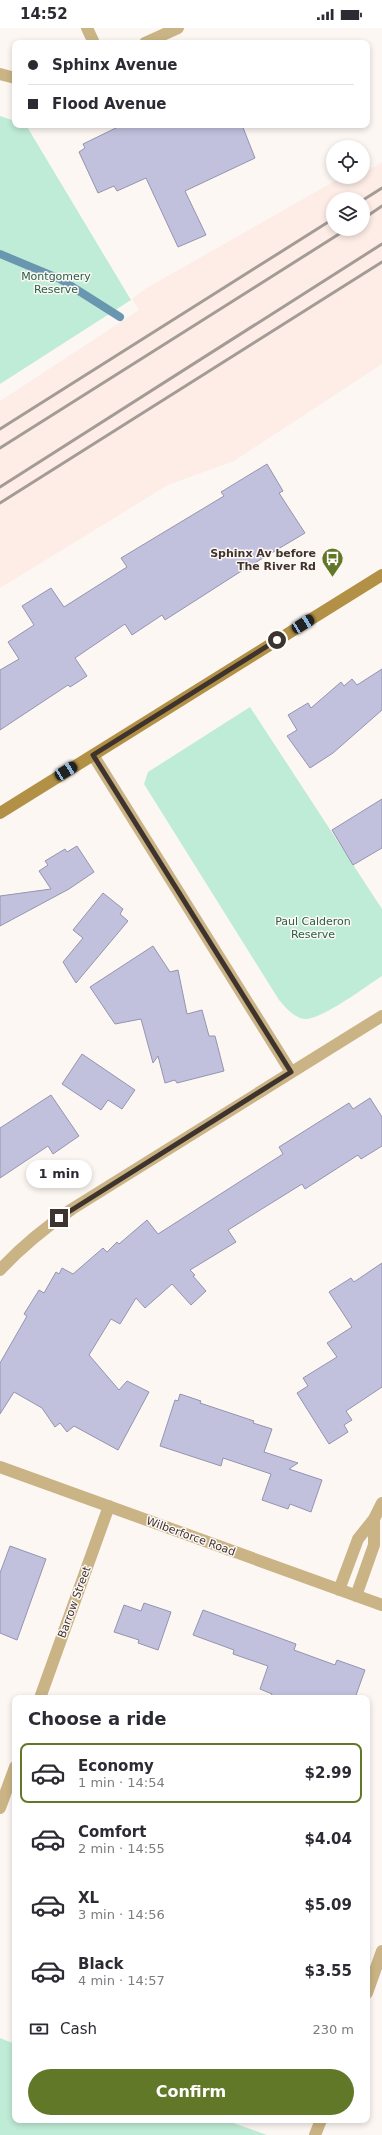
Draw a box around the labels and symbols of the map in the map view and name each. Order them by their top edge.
park label: Montgomery Reserve [21,270,91,296]
bus stop icon: Sphinx Av before The River Rd [319,546,345,579]
place label: Sphinx Av before The River Rd [210,547,316,573]
car [290,613,316,635]
route start [268,631,286,649]
car [53,760,79,782]
park label: Paul Calderon Reserve [275,915,351,941]
callout: 1 min [26,1160,92,1188]
route end [50,1209,68,1227]
street label: Wilberforce Road [145,1514,237,1559]
street label: Barrow Street [55,1564,94,1640]

